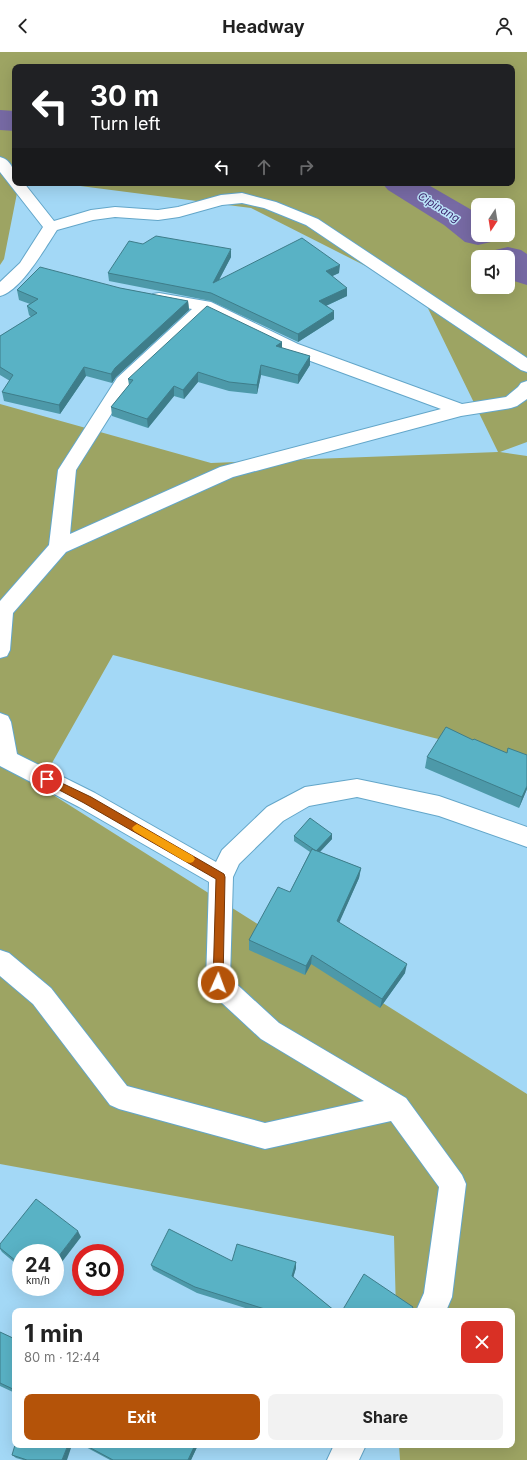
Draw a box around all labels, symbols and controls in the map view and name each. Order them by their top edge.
icon: back [12,15,34,37]
icon: person [493,15,515,37]
text: Headway [222,16,305,37]
text: 30 m [90,79,159,113]
icon: left [24,80,76,132]
text: Turn left [90,113,160,134]
icon: left [211,156,233,178]
icon: ahead [253,156,275,178]
icon: right [295,156,317,178]
water label: Cipinang [416,189,463,225]
north arrow [471,198,515,242]
map controls [471,198,515,294]
button: sound [471,250,515,294]
pin [30,762,64,796]
icon: arrive [36,768,58,790]
position arrow [197,962,239,1004]
speed limit sign: 30 [72,1244,124,1296]
text: 24 [25,1253,51,1277]
text: km/h [26,1274,50,1286]
text: 1 min [24,1319,83,1348]
button: close [461,1321,503,1363]
text: 80 m · 12:44 [24,1349,100,1365]
button: Exit [24,1394,260,1440]
button: Share [268,1394,503,1440]

